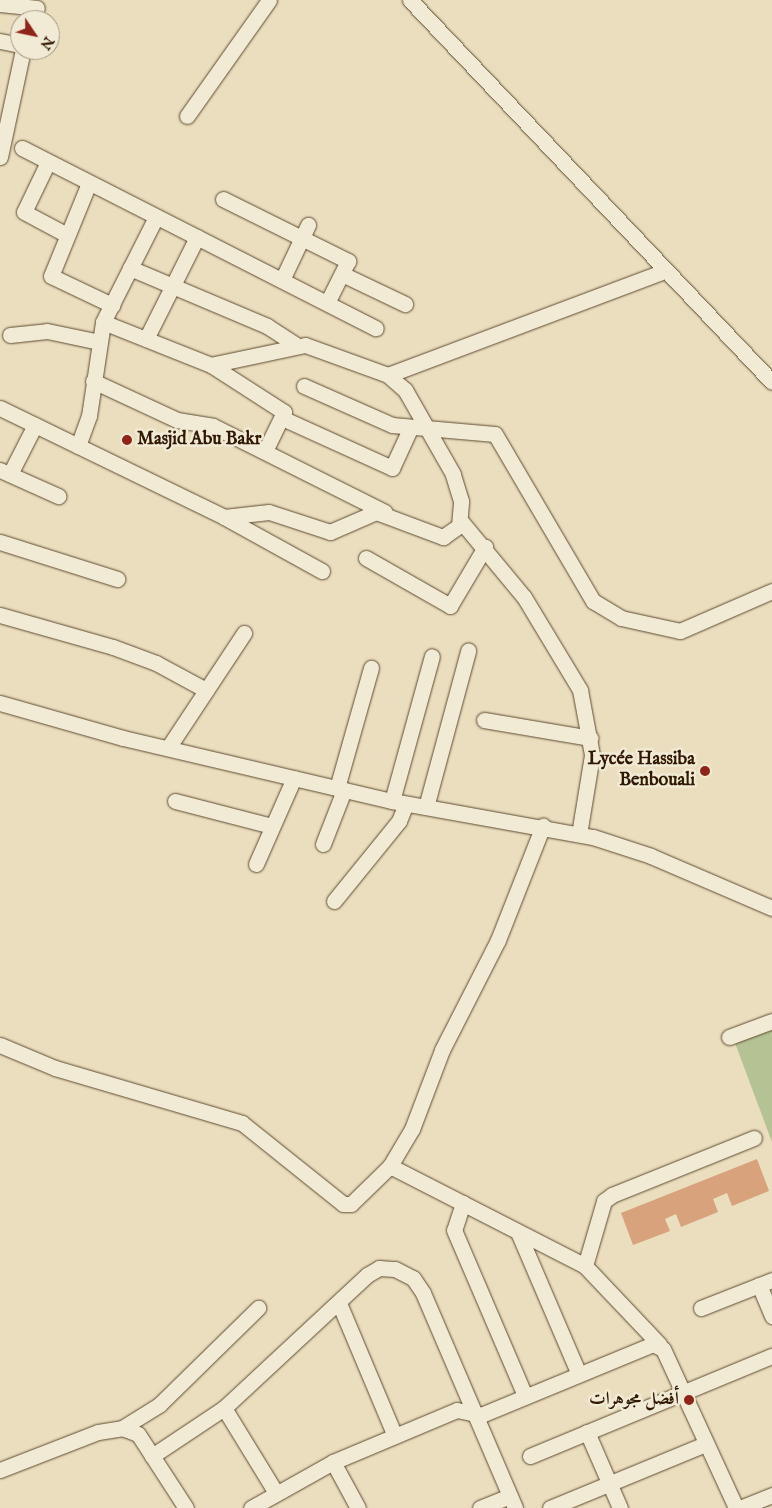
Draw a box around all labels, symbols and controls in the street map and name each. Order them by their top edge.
north arrow [10,10,60,60]
text: N [36,33,57,53]
place label: Masjid Abu Bakr [137,429,261,451]
marker: Masjid Abu Bakr [121,434,133,446]
place label: Lycée Hassiba Benbouali [588,750,695,792]
marker: Lycée Hassiba Benbouali [699,765,711,777]
place label: أفضل مجوهرات [589,1389,679,1411]
marker: أفضل مجوهرات [683,1394,695,1406]

